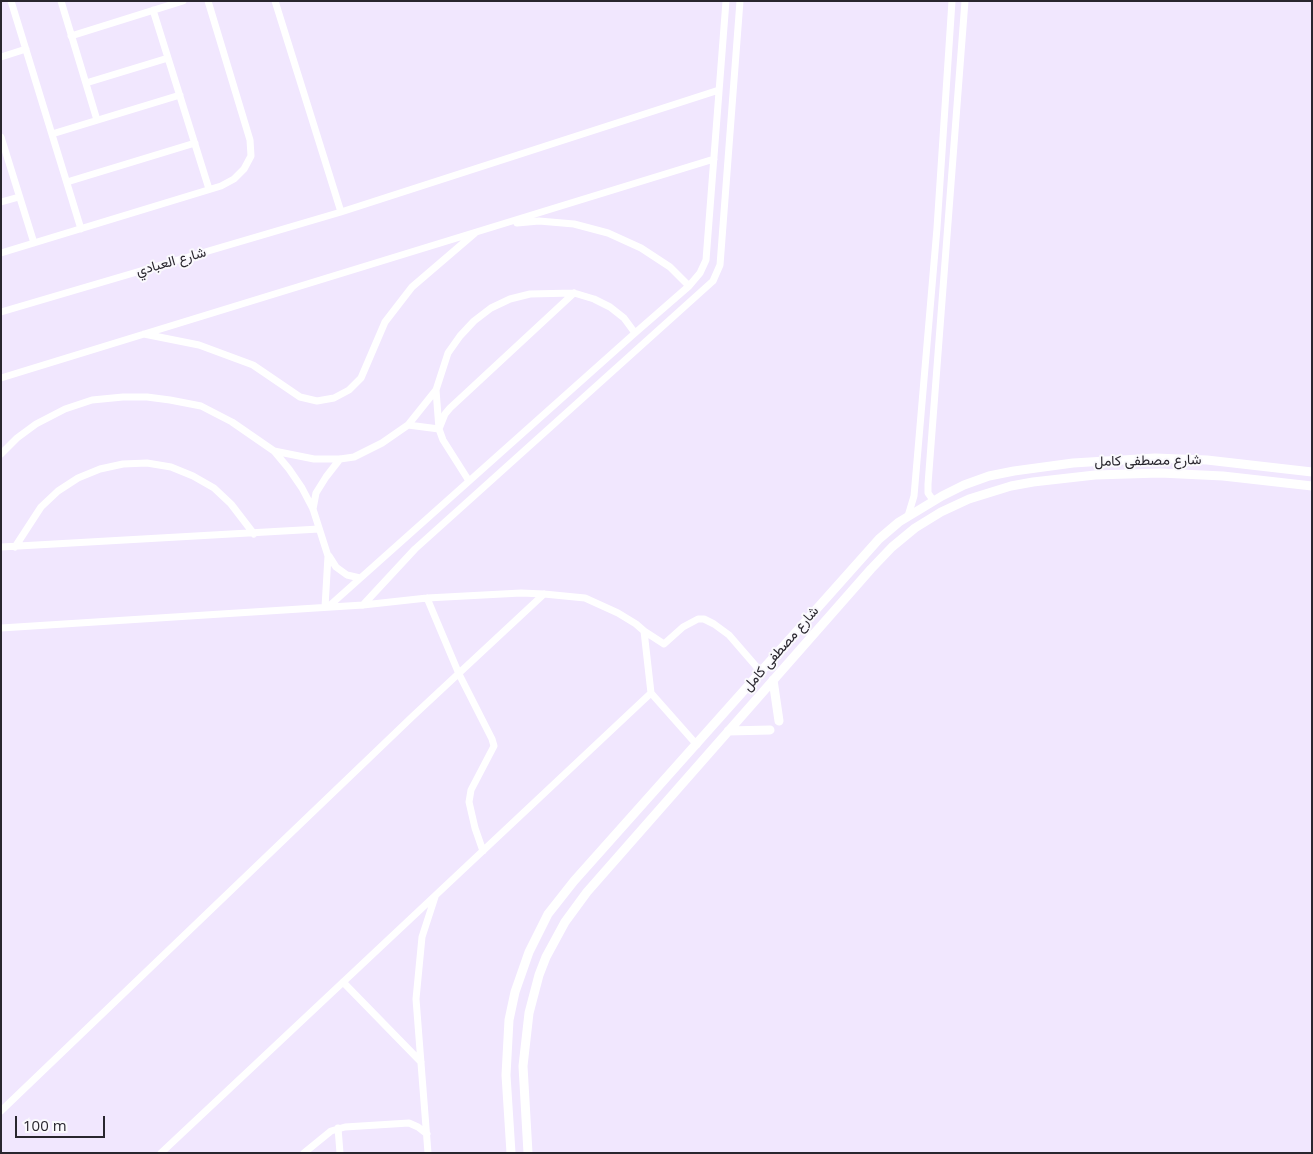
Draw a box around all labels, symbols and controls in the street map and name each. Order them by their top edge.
street label: شارع العبادي [134,244,208,280]
street label: شارع مصطفى كامل [1094,452,1202,470]
street label: شارع مصطفى كامل [740,603,822,695]
scale bar [18,1106,108,1138]
text: 100 m [23,1115,67,1135]

